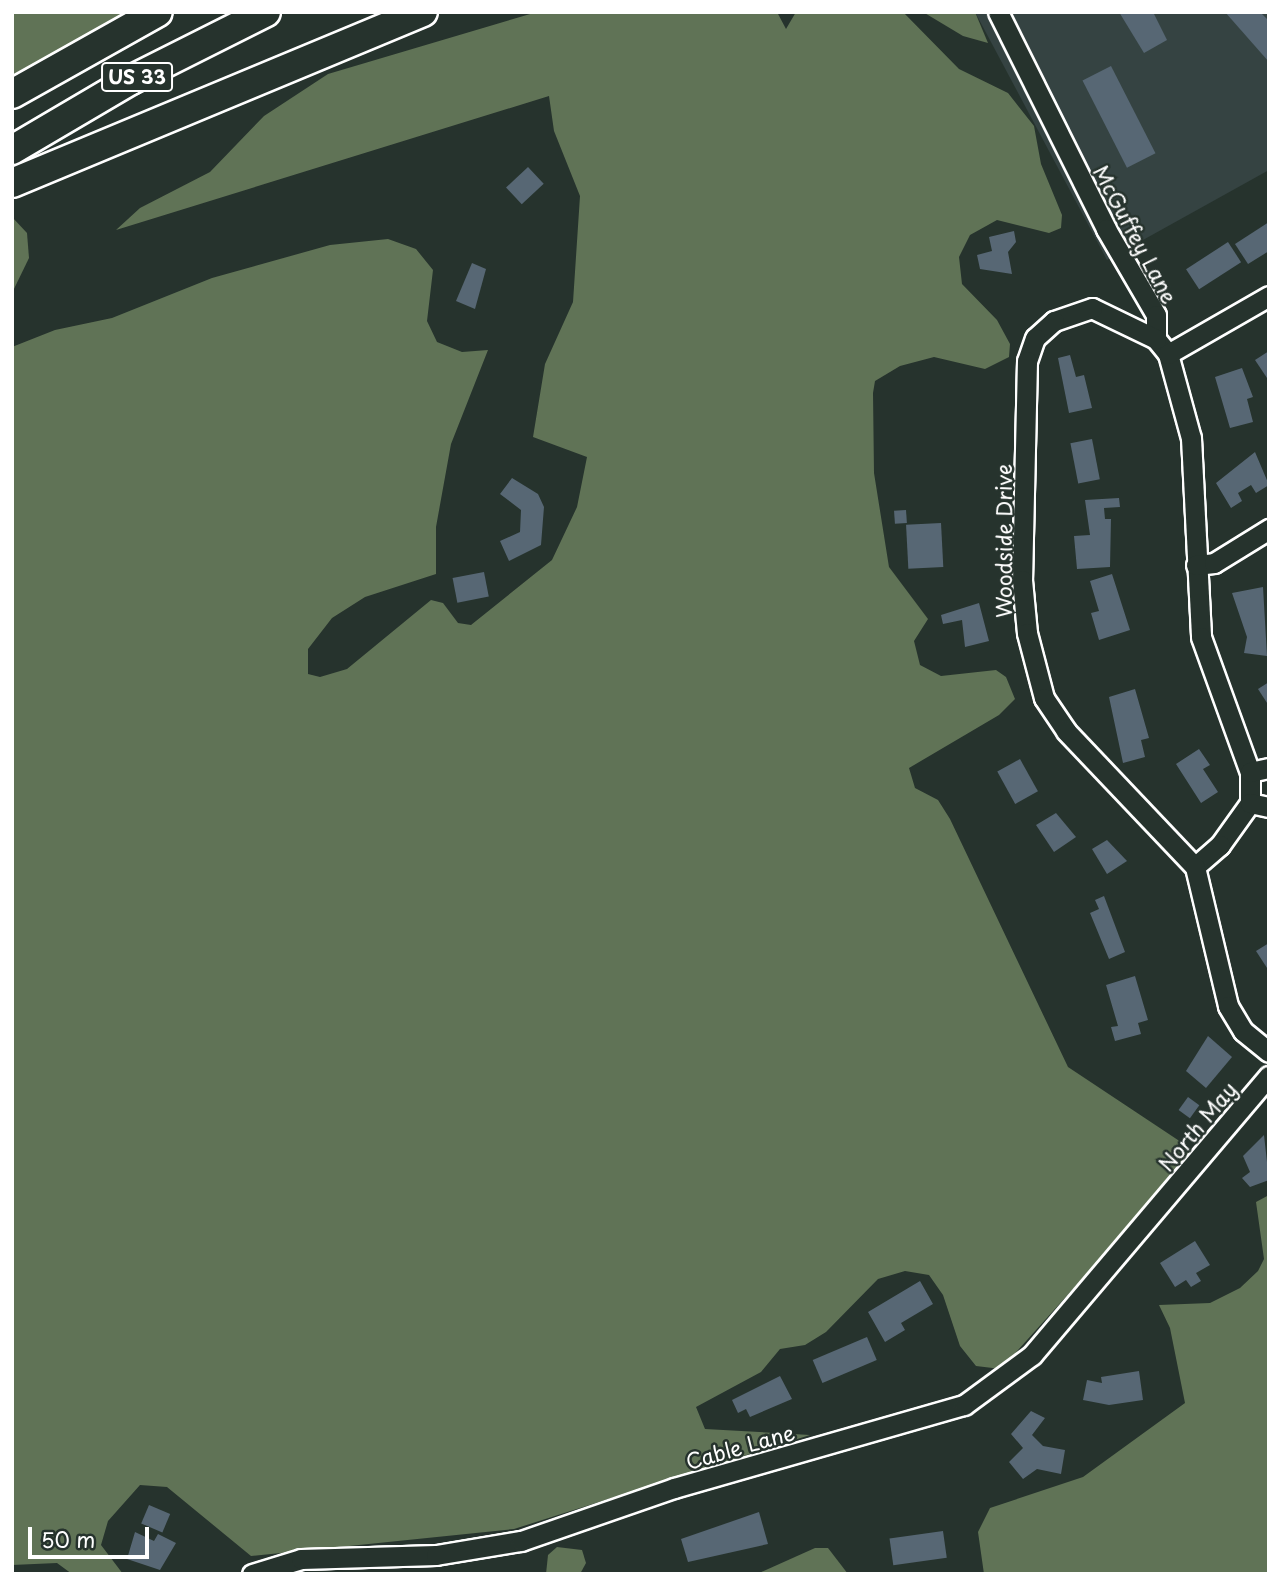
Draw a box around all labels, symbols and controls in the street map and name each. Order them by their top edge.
road number: US 33 [100,61,174,92]
street label: McGuffey Lane [1089,161,1183,307]
street label: Woodside Drive [990,463,1016,619]
street label: North May [1152,1076,1242,1176]
street label: Cable Lane [682,1418,798,1474]
scale bar [32,1512,152,1556]
text: 50 m [41,1523,95,1555]

